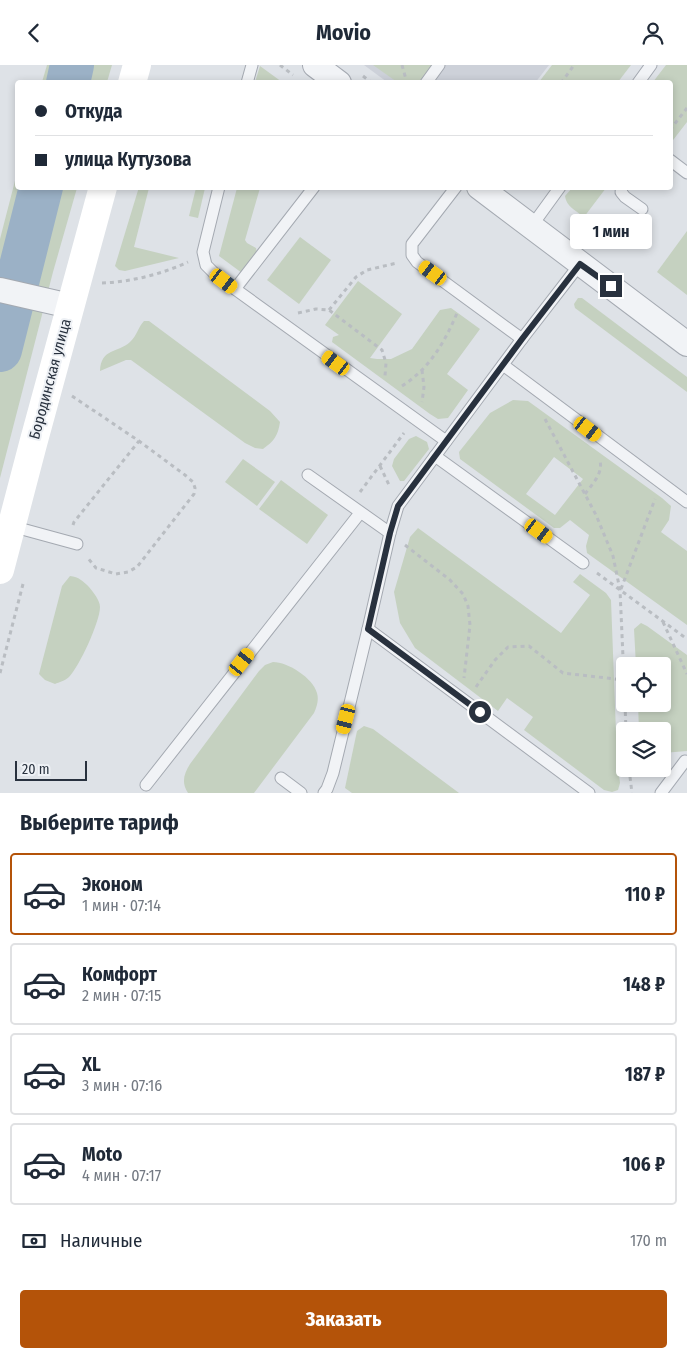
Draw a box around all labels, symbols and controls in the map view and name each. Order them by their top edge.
icon: back [20,19,48,47]
text: Movio [316,19,371,46]
icon: person [639,19,667,47]
text: Откуда [65,100,122,123]
text: улица Кутузова [65,148,192,171]
callout: 1 мин [570,213,652,249]
text: 1 мин [593,222,629,241]
car [416,258,449,288]
car [207,266,240,296]
route end [600,275,622,297]
street label: Бородинская улица [25,317,75,441]
car [319,348,352,378]
car [571,414,604,444]
car [522,516,555,546]
car [226,646,257,678]
map controls [616,657,671,777]
button: locate [616,657,671,712]
route start [469,701,491,723]
car [335,703,356,735]
button: layers [616,722,671,777]
scale bar [15,758,88,781]
text: 20 m [22,761,50,778]
text: Выберите тариф [20,809,179,836]
icon: car [22,872,67,917]
text: Эконом [82,873,143,896]
text: 110 ₽ [625,883,665,906]
text: 1 мин · 07:14 [82,896,161,915]
icon: car [22,962,67,1007]
text: Комфорт [82,963,157,986]
text: 148 ₽ [623,973,665,996]
text: 2 мин · 07:15 [82,986,161,1005]
icon: car [22,1052,67,1097]
text: XL [82,1053,101,1076]
text: 187 ₽ [625,1063,665,1086]
text: 3 мин · 07:16 [82,1076,162,1095]
icon: car [22,1142,67,1187]
text: Moto [82,1143,122,1166]
text: 106 ₽ [622,1153,665,1176]
text: 4 мин · 07:17 [82,1166,161,1185]
icon: cash [20,1227,48,1255]
text: Наличные [60,1229,142,1252]
text: 170 m [630,1231,667,1250]
button: Заказать [20,1290,667,1348]

